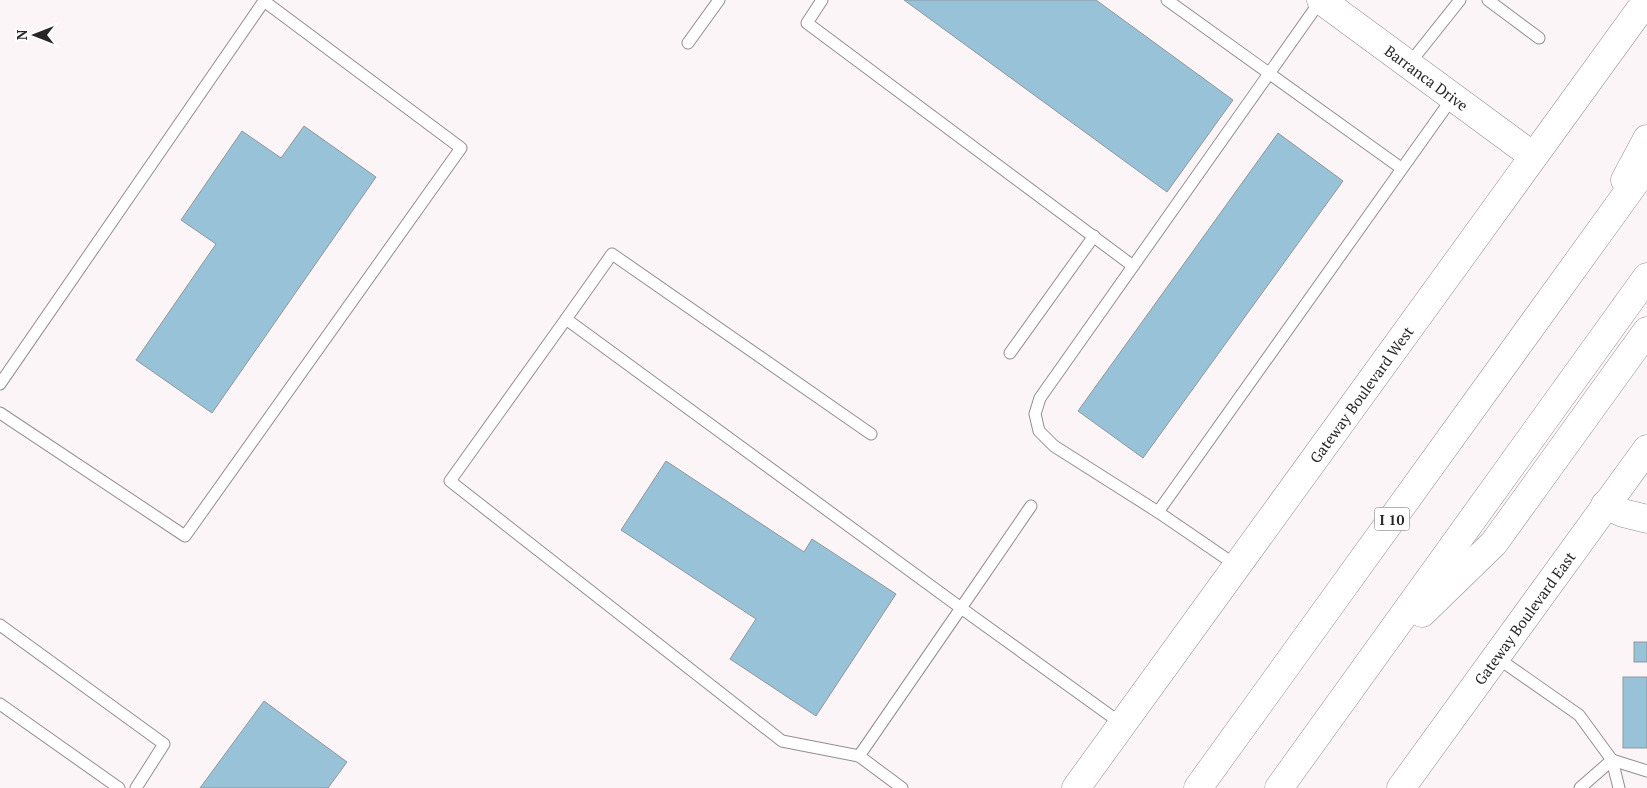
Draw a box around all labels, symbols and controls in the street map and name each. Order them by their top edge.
north arrow [10,10,60,60]
text: N [12,29,31,40]
street label: Barranca Drive [1381,40,1472,115]
street label: Gateway Boulevard West [1305,322,1418,467]
road number: I 10 [1374,508,1410,530]
street label: Gateway Boulevard East [1469,547,1580,689]

